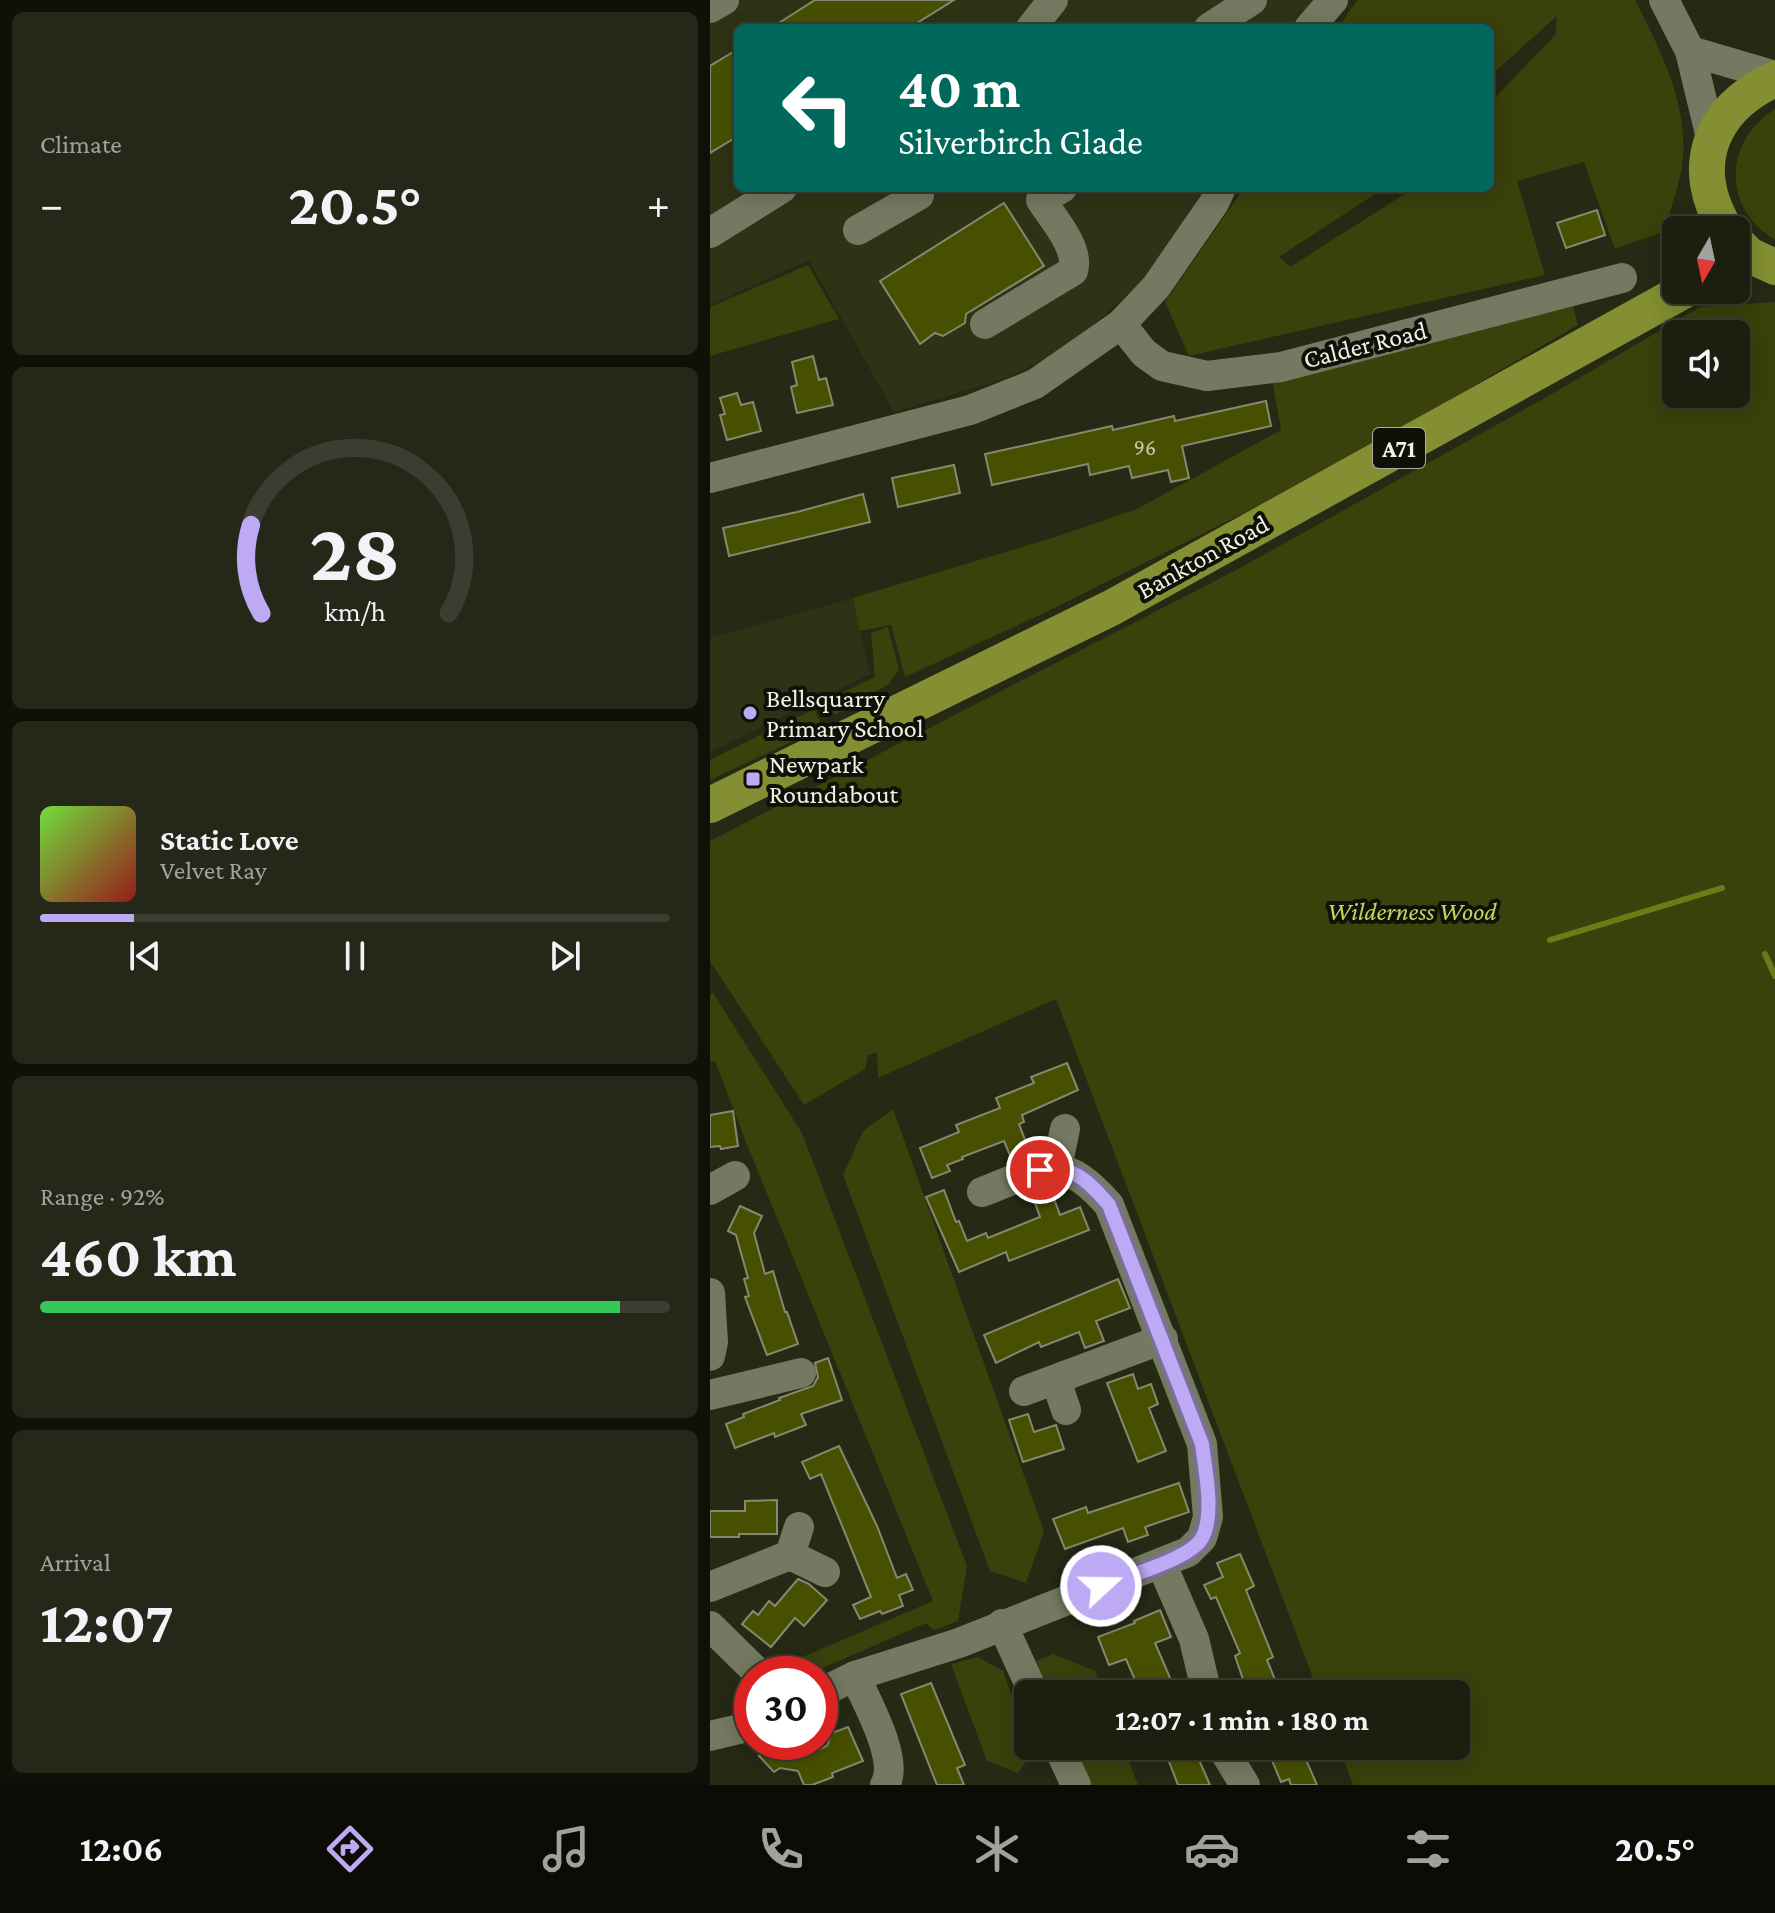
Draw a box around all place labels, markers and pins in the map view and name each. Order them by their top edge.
place label: Bellsquarry Primary School [766,684,924,743]
marker: Bellsquarry Primary School [741,704,759,722]
place label: Newpark Roundabout [769,750,899,809]
marker: Newpark Roundabout [744,770,762,788]
pin [1006,1136,1074,1204]

